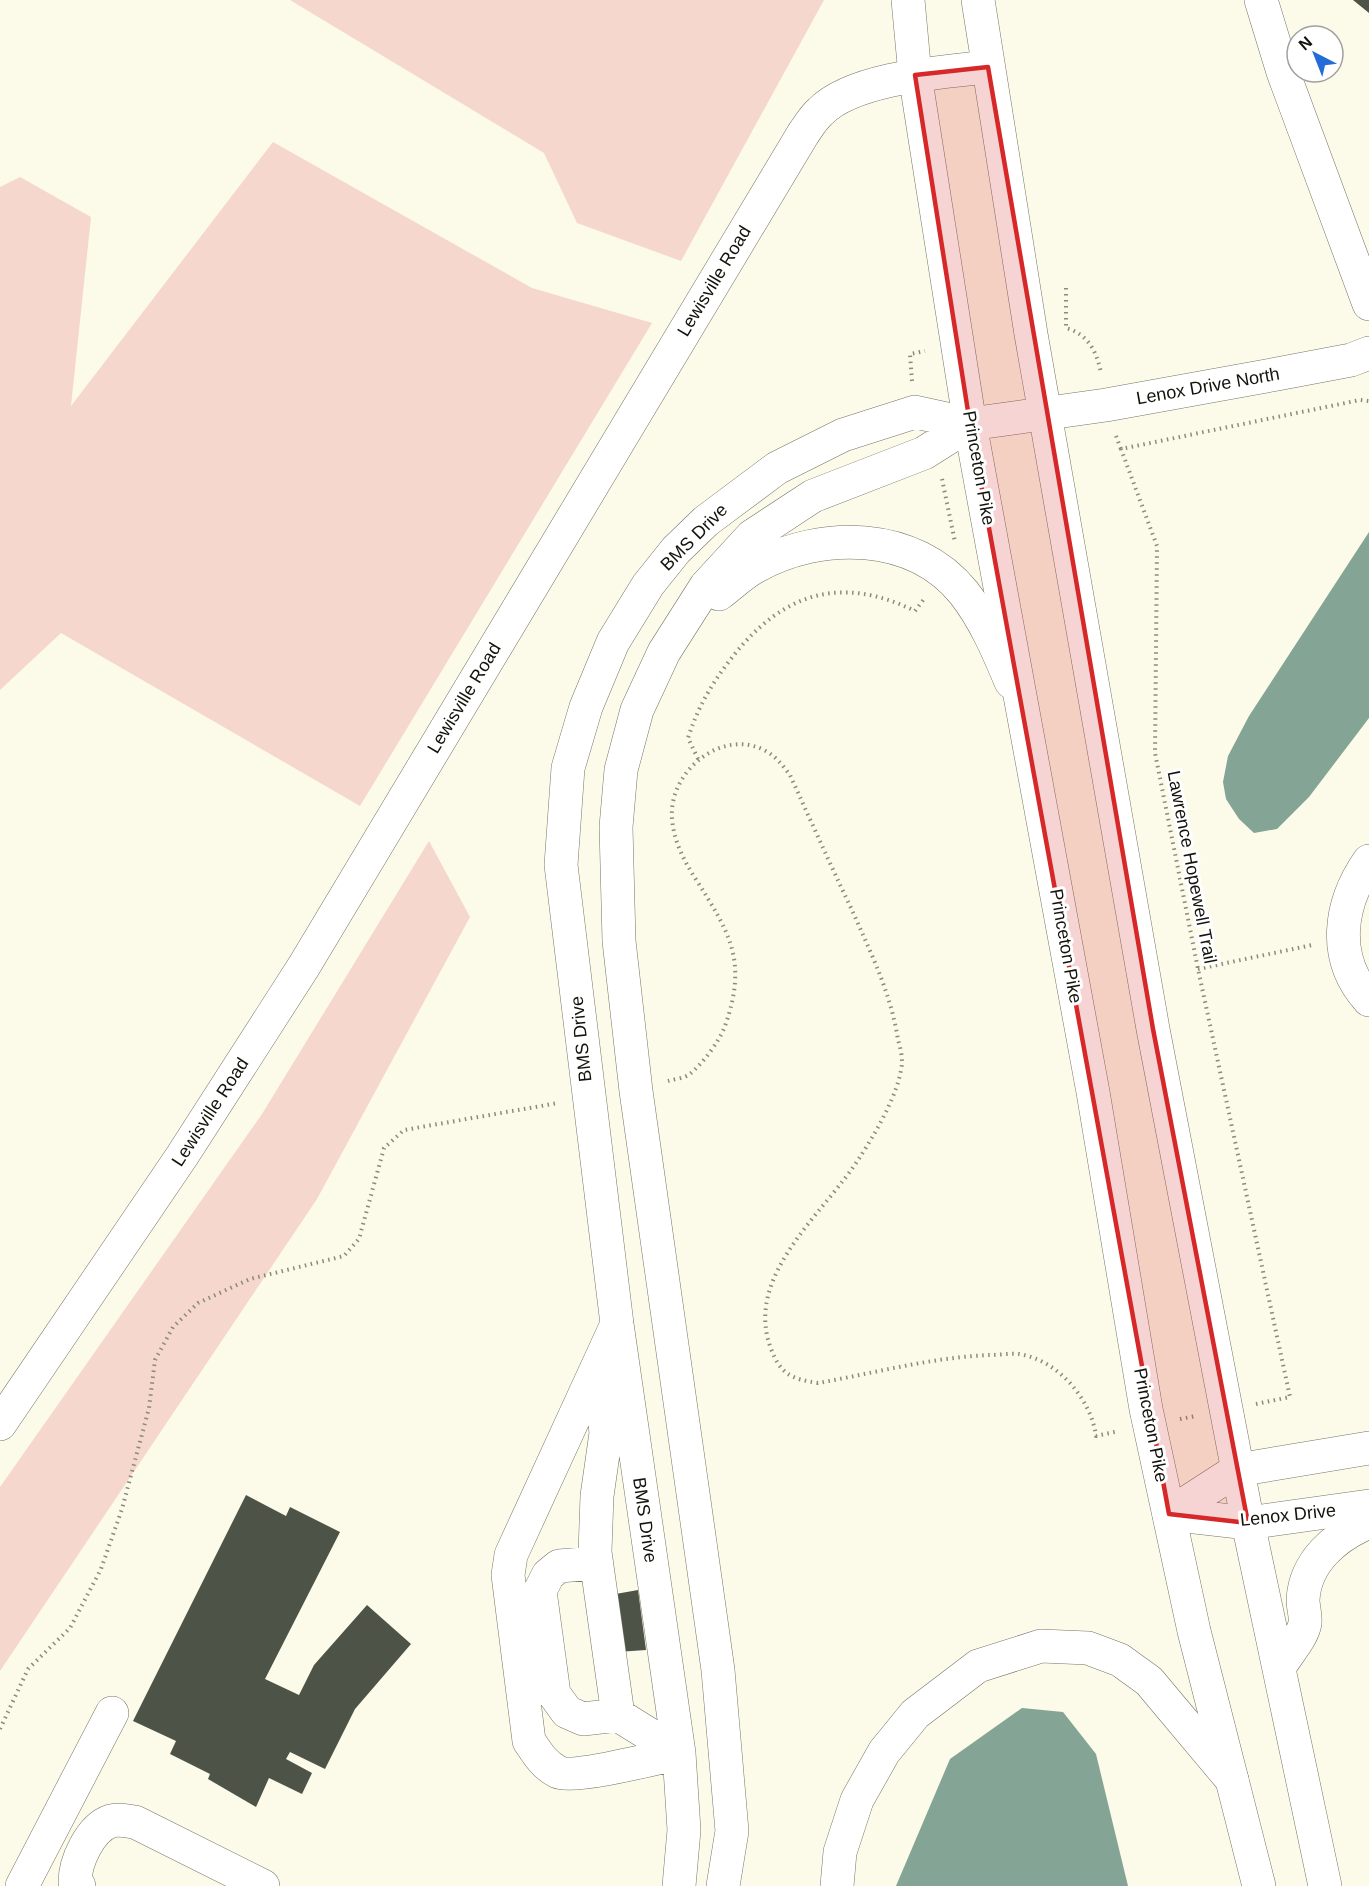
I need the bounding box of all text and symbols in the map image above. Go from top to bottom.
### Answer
north arrow [1285,24,1345,84]
text: N [1295,33,1315,53]
street label: Lewisville Road [673,222,755,340]
street label: Lenox Drive North [1135,364,1281,408]
street label: Princeton Pike [959,409,999,527]
street label: BMS Drive [657,500,731,574]
street label: Lewisville Road [423,639,505,757]
street label: Lawrence Hopewell Trail [1163,769,1221,965]
street label: Princeton Pike [1046,887,1086,1005]
street label: BMS Drive [567,995,595,1083]
street label: Lewisville Road [168,1054,252,1170]
street label: Princeton Pike [1130,1366,1172,1484]
street label: BMS Drive [629,1476,661,1564]
street label: Lenox Drive [1239,1500,1337,1530]

